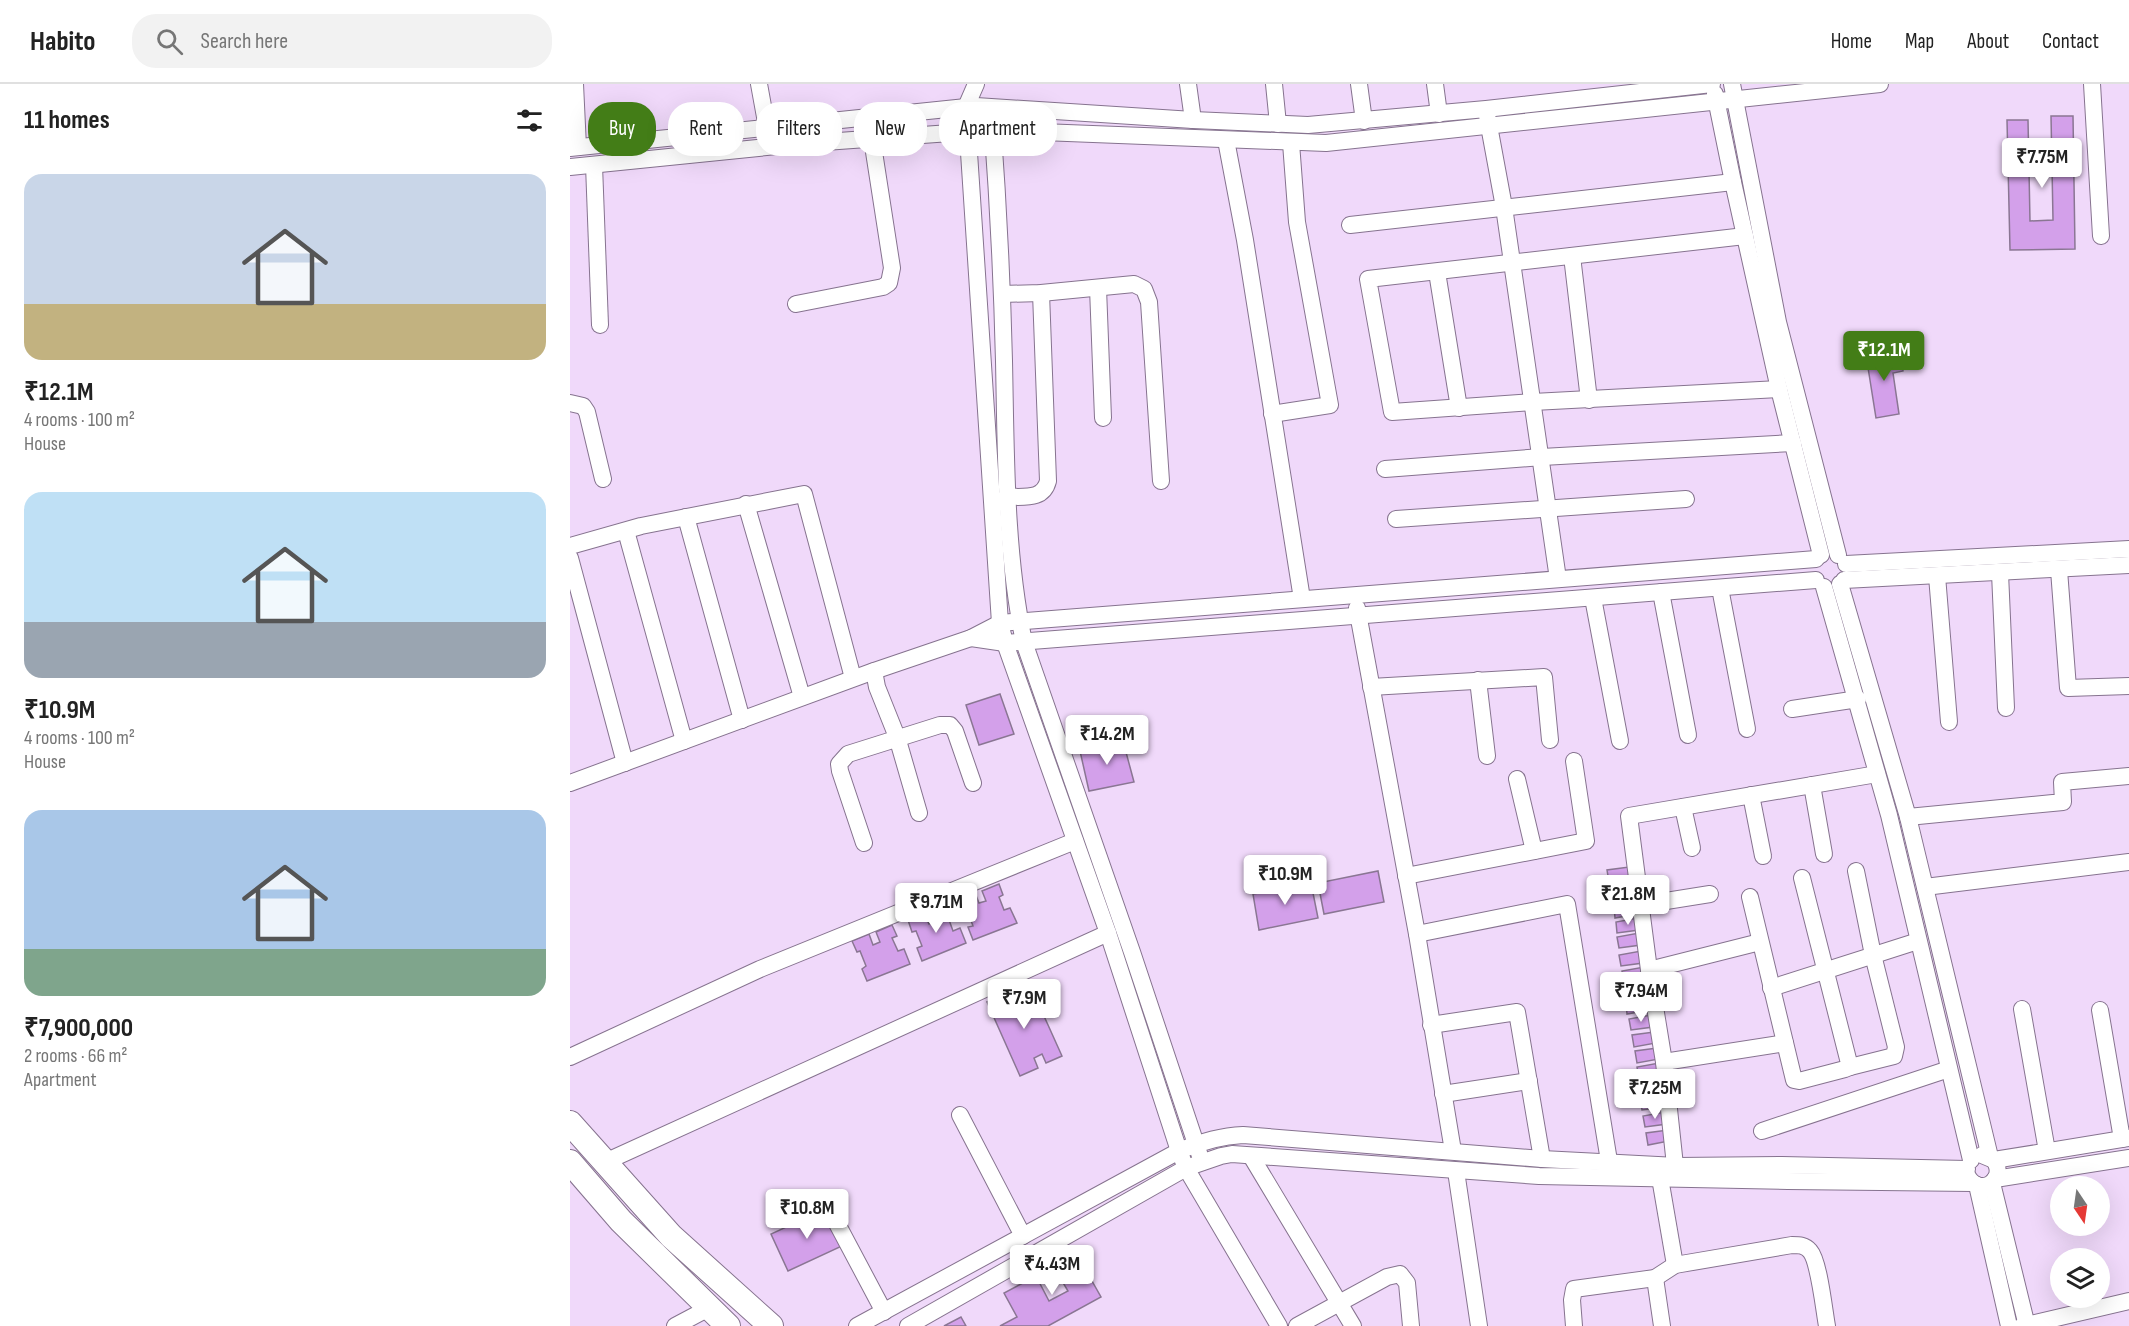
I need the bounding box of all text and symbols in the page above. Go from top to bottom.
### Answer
search box [132,14,552,68]
text: Habito [30,25,96,58]
icon: search [153,25,186,58]
text: Search here [201,28,288,55]
text: Home [1831,29,1872,54]
text: Map [1905,29,1934,54]
text: About [1967,29,2009,54]
text: Contact [2042,29,2099,54]
chip: Buy [588,102,656,156]
chip: Rent [668,102,744,156]
chip: Filters [756,102,842,156]
chip: New [854,102,927,156]
chip: Apartment [939,102,1057,156]
icon: filters [513,104,546,137]
text: 11 homes [24,105,110,136]
pin: ₹7.75M [1993,138,2091,189]
text: ₹7.75M [2016,145,2068,169]
icon: home [231,213,339,321]
pin: ₹12.1M [1835,331,1933,382]
text: ₹12.1M [1857,338,1911,362]
text: ₹12.1M [24,377,94,408]
text: 4 rooms · 100 m² [24,408,135,432]
text: House [24,432,66,456]
icon: home [231,531,339,639]
text: ₹10.9M [24,695,95,726]
pin: ₹14.2M [1058,715,1156,766]
text: ₹14.2M [1079,722,1135,746]
text: 4 rooms · 100 m² [24,726,135,750]
text: House [24,750,66,774]
icon: home [231,849,339,957]
pin: ₹10.9M [1236,855,1334,906]
text: ₹10.9M [1258,862,1312,886]
pin: ₹21.8M [1579,875,1677,926]
text: ₹21.8M [1600,882,1656,906]
pin: ₹9.71M [887,883,985,934]
text: ₹9.71M [909,890,963,914]
pin: ₹7.94M [1592,972,1690,1023]
pin: ₹7.9M [982,979,1066,1030]
text: ₹7.94M [1614,979,1668,1003]
text: ₹7.9M [1002,986,1046,1010]
text: ₹7,900,000 [24,1013,133,1044]
text: 2 rooms · 66 m² [24,1044,128,1068]
text: Apartment [24,1068,97,1092]
pin: ₹7.25M [1606,1069,1704,1120]
text: ₹7.25M [1628,1076,1682,1100]
north arrow [2050,1176,2110,1236]
map controls [2050,1176,2110,1308]
pin: ₹10.8M [758,1189,856,1240]
text: ₹10.8M [780,1196,834,1220]
pin: ₹4.43M [1003,1245,1101,1296]
button: layers [2050,1248,2110,1308]
text: ₹4.43M [1024,1252,1080,1276]

